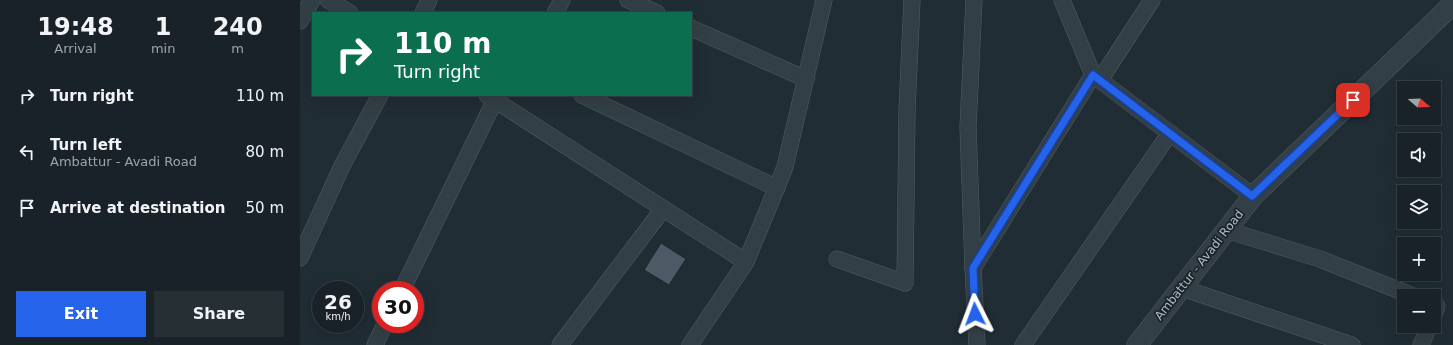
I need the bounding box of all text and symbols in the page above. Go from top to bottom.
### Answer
text: 19:48 [37,13,114,41]
text: 1 [155,13,171,41]
text: 240 [213,13,263,41]
text: 110 m [394,27,491,60]
icon: right [328,28,380,80]
text: Arrival [54,41,97,56]
text: min [151,41,175,56]
text: m [231,41,244,56]
text: Turn right [394,61,480,82]
north arrow [1397,81,1441,125]
map controls [1397,81,1441,333]
pin [1336,83,1370,117]
icon: right [16,85,38,107]
text: Turn right [50,87,134,105]
text: 110 m [236,87,284,105]
icon: arrive [1342,89,1364,111]
button: sound [1397,133,1441,177]
text: Turn left [50,136,122,154]
icon: left [16,141,38,163]
text: 80 m [246,143,284,161]
text: Ambattur - Avadi Road [50,154,197,169]
button: layers [1397,185,1441,229]
icon: arrive [16,197,38,219]
text: Arrive at destination [50,199,225,217]
text: 50 m [246,199,284,217]
street label: Ambattur - Avadi Road [1152,207,1246,323]
button: + [1397,237,1441,281]
speed limit sign: 30 [372,281,424,333]
button: − [1397,289,1441,333]
text: 26 [324,290,352,314]
button: Exit [16,291,146,337]
button: Share [154,291,284,337]
position arrow [954,293,996,335]
text: km/h [325,311,351,322]

